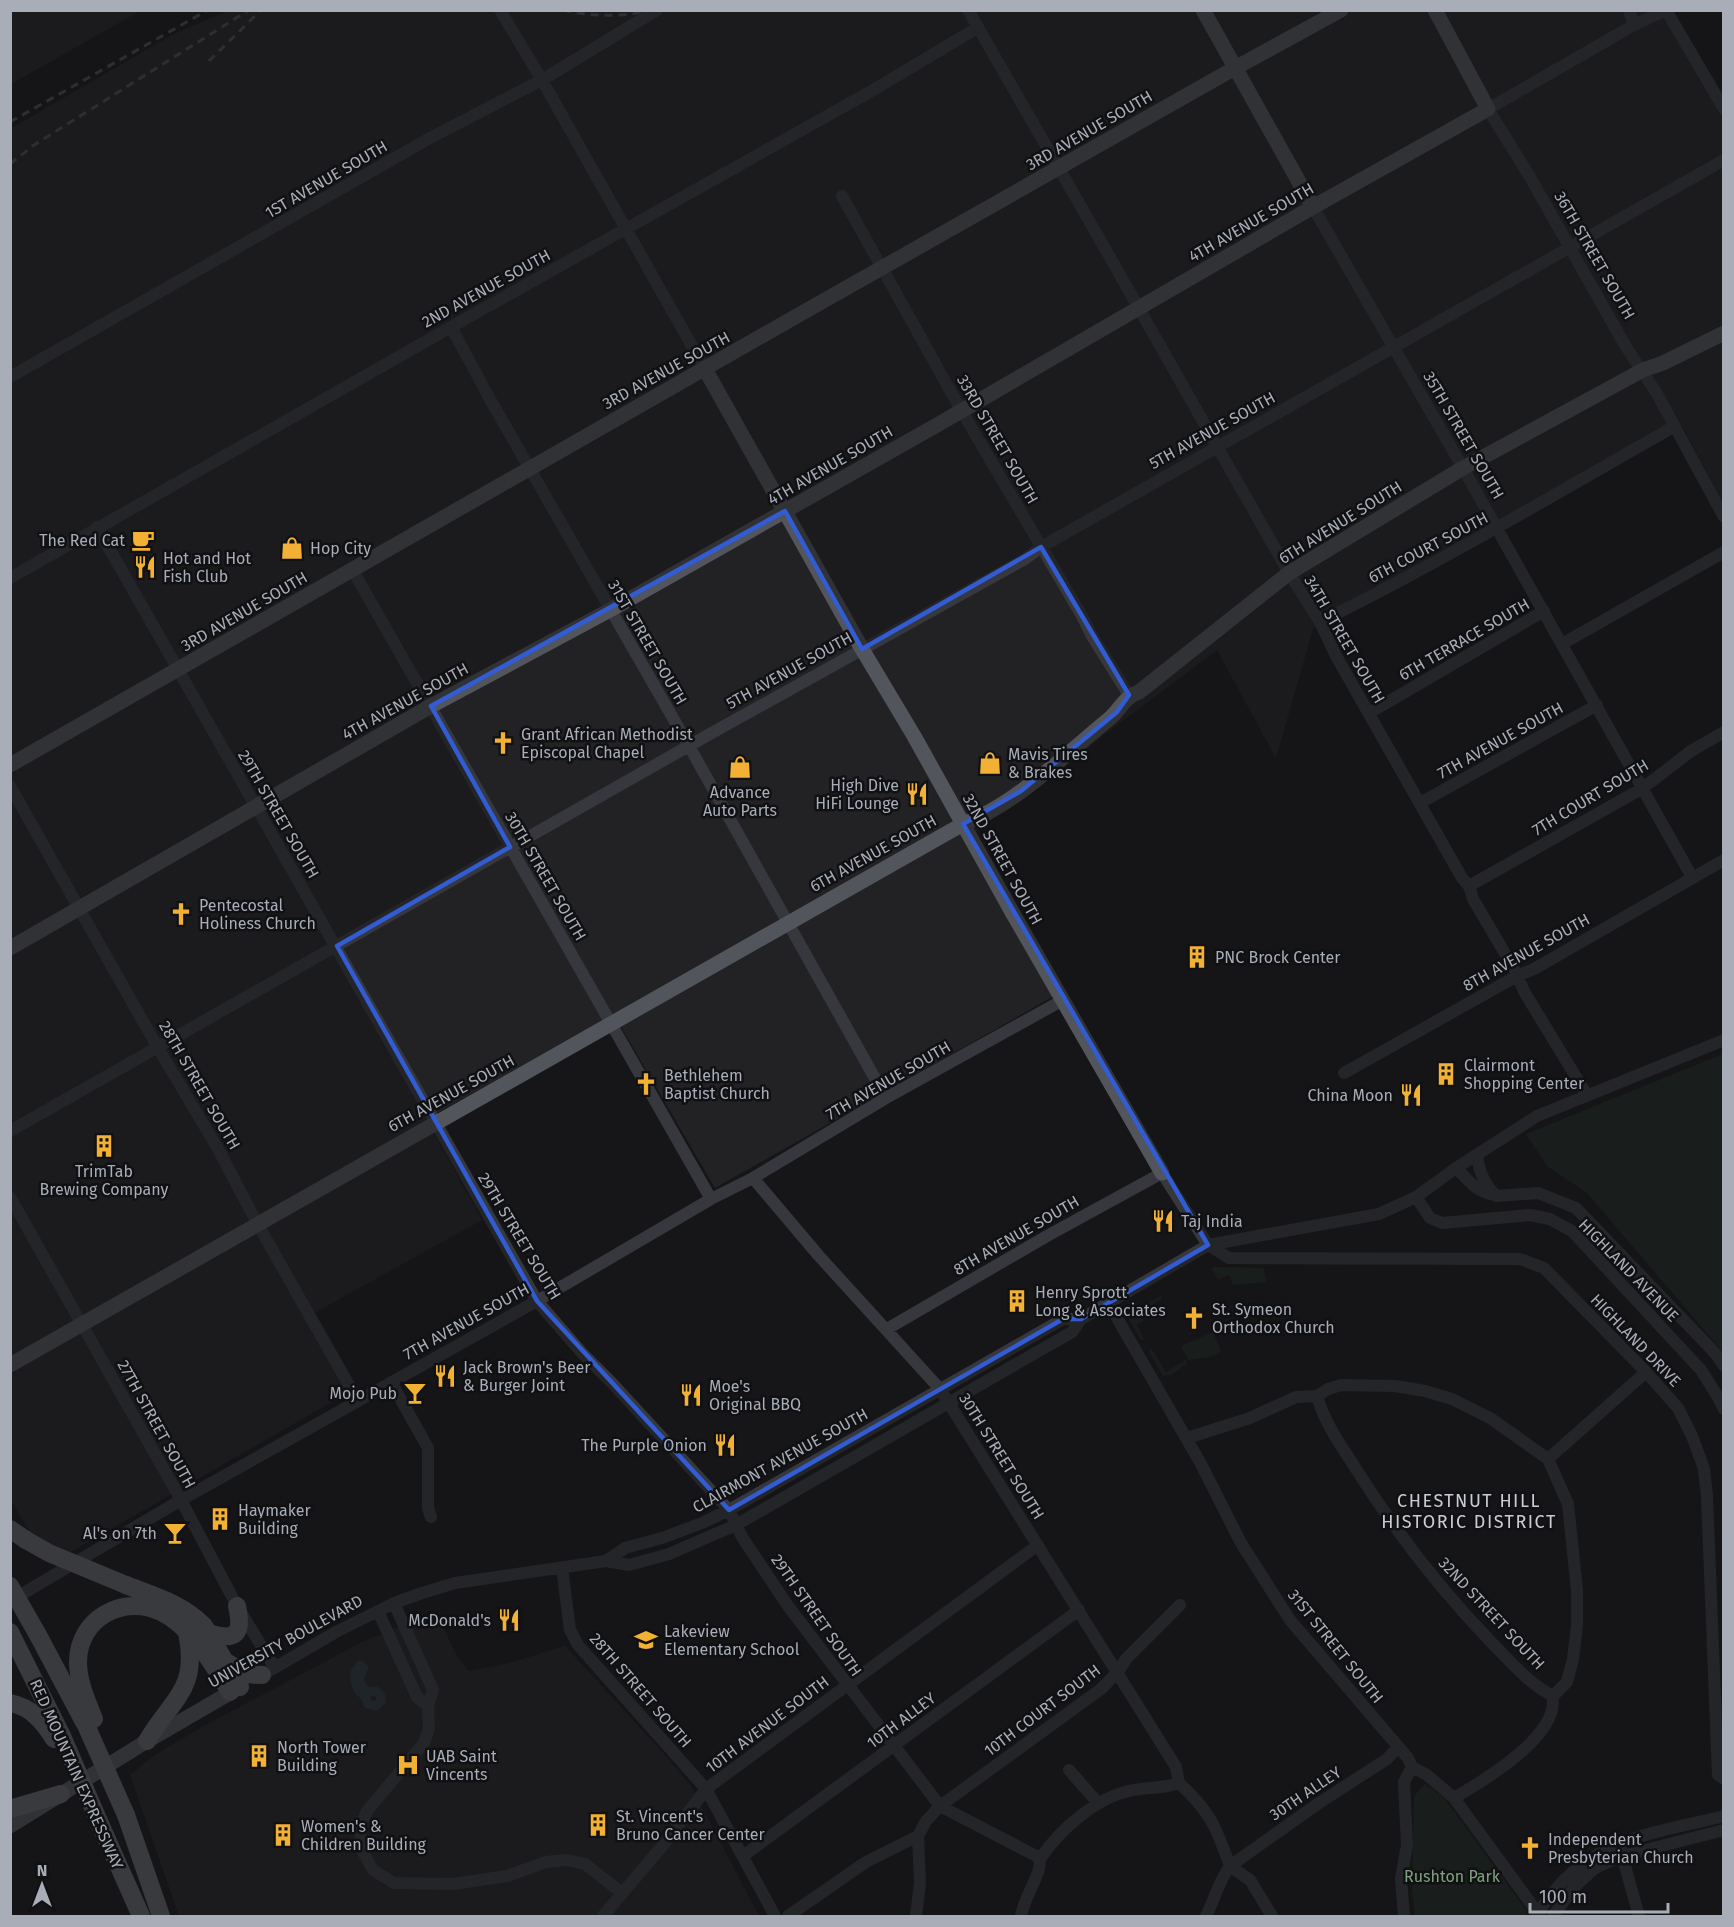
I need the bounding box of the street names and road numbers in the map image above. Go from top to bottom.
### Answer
street label: 3RD AVENUE SOUTH [1023,87,1156,174]
street label: 1ST AVENUE SOUTH [262,137,391,222]
street label: 4TH AVENUE SOUTH [1185,179,1317,266]
street label: 36TH STREET SOUTH [1550,188,1639,323]
street label: 2ND AVENUE SOUTH [419,245,554,332]
street label: 3RD AVENUE SOUTH [599,328,733,413]
street label: 35TH STREET SOUTH [1419,368,1508,502]
street label: 33RD STREET SOUTH [953,371,1042,507]
street label: 5TH AVENUE SOUTH [1146,388,1279,473]
street label: 4TH AVENUE SOUTH [764,422,896,509]
street label: 6TH AVENUE SOUTH [1275,477,1405,568]
street label: 6TH COURT SOUTH [1365,508,1491,587]
street label: 3RD AVENUE SOUTH [178,568,311,655]
street label: 34TH STREET SOUTH [1300,572,1389,707]
street label: 31ST STREET SOUTH [604,576,691,708]
street label: 6TH TERRACE SOUTH [1396,594,1533,685]
street label: 5TH AVENUE SOUTH [723,628,856,713]
street label: 4TH AVENUE SOUTH [339,659,472,744]
street label: 7TH AVENUE SOUTH [1434,698,1566,783]
street label: 29TH STREET SOUTH [234,747,323,882]
street label: 7TH COURT SOUTH [1529,755,1652,840]
street label: 32ND STREET SOUTH [959,790,1046,928]
street label: 30TH STREET SOUTH [501,809,590,944]
street label: 6TH AVENUE SOUTH [807,811,940,896]
street label: 8TH AVENUE SOUTH [1459,910,1593,995]
street label: 28TH STREET SOUTH [155,1018,244,1153]
street label: 7TH AVENUE SOUTH [823,1037,954,1124]
street label: 6TH AVENUE SOUTH [385,1051,518,1136]
street label: 29TH STREET SOUTH [474,1169,565,1303]
street label: 8TH AVENUE SOUTH [950,1192,1083,1279]
street label: HIGHLAND AVENUE [1575,1215,1683,1326]
street label: 7TH AVENUE SOUTH [400,1279,532,1364]
street label: HIGHLAND DRIVE [1587,1290,1685,1391]
street label: 27TH STREET SOUTH [113,1357,200,1492]
street label: 30TH STREET SOUTH [955,1390,1048,1523]
street label: CLAIRMONT AVENUE SOUTH [689,1404,871,1517]
street label: 29TH STREET SOUTH [767,1551,866,1680]
street label: 32ND STREET SOUTH [1435,1553,1549,1673]
street label: 31ST STREET SOUTH [1284,1586,1387,1707]
street label: UNIVERSITY BOULEVARD [205,1591,366,1692]
street label: 28TH STREET SOUTH [586,1629,695,1751]
street label: 10TH COURT SOUTH [980,1661,1104,1760]
street label: 10TH AVENUE SOUTH [702,1672,833,1777]
street label: RED MOUNTAIN EXPRESSWAY [26,1676,128,1872]
street label: 10TH ALLEY [863,1688,940,1752]
street label: 30TH ALLEY [1266,1762,1345,1824]

